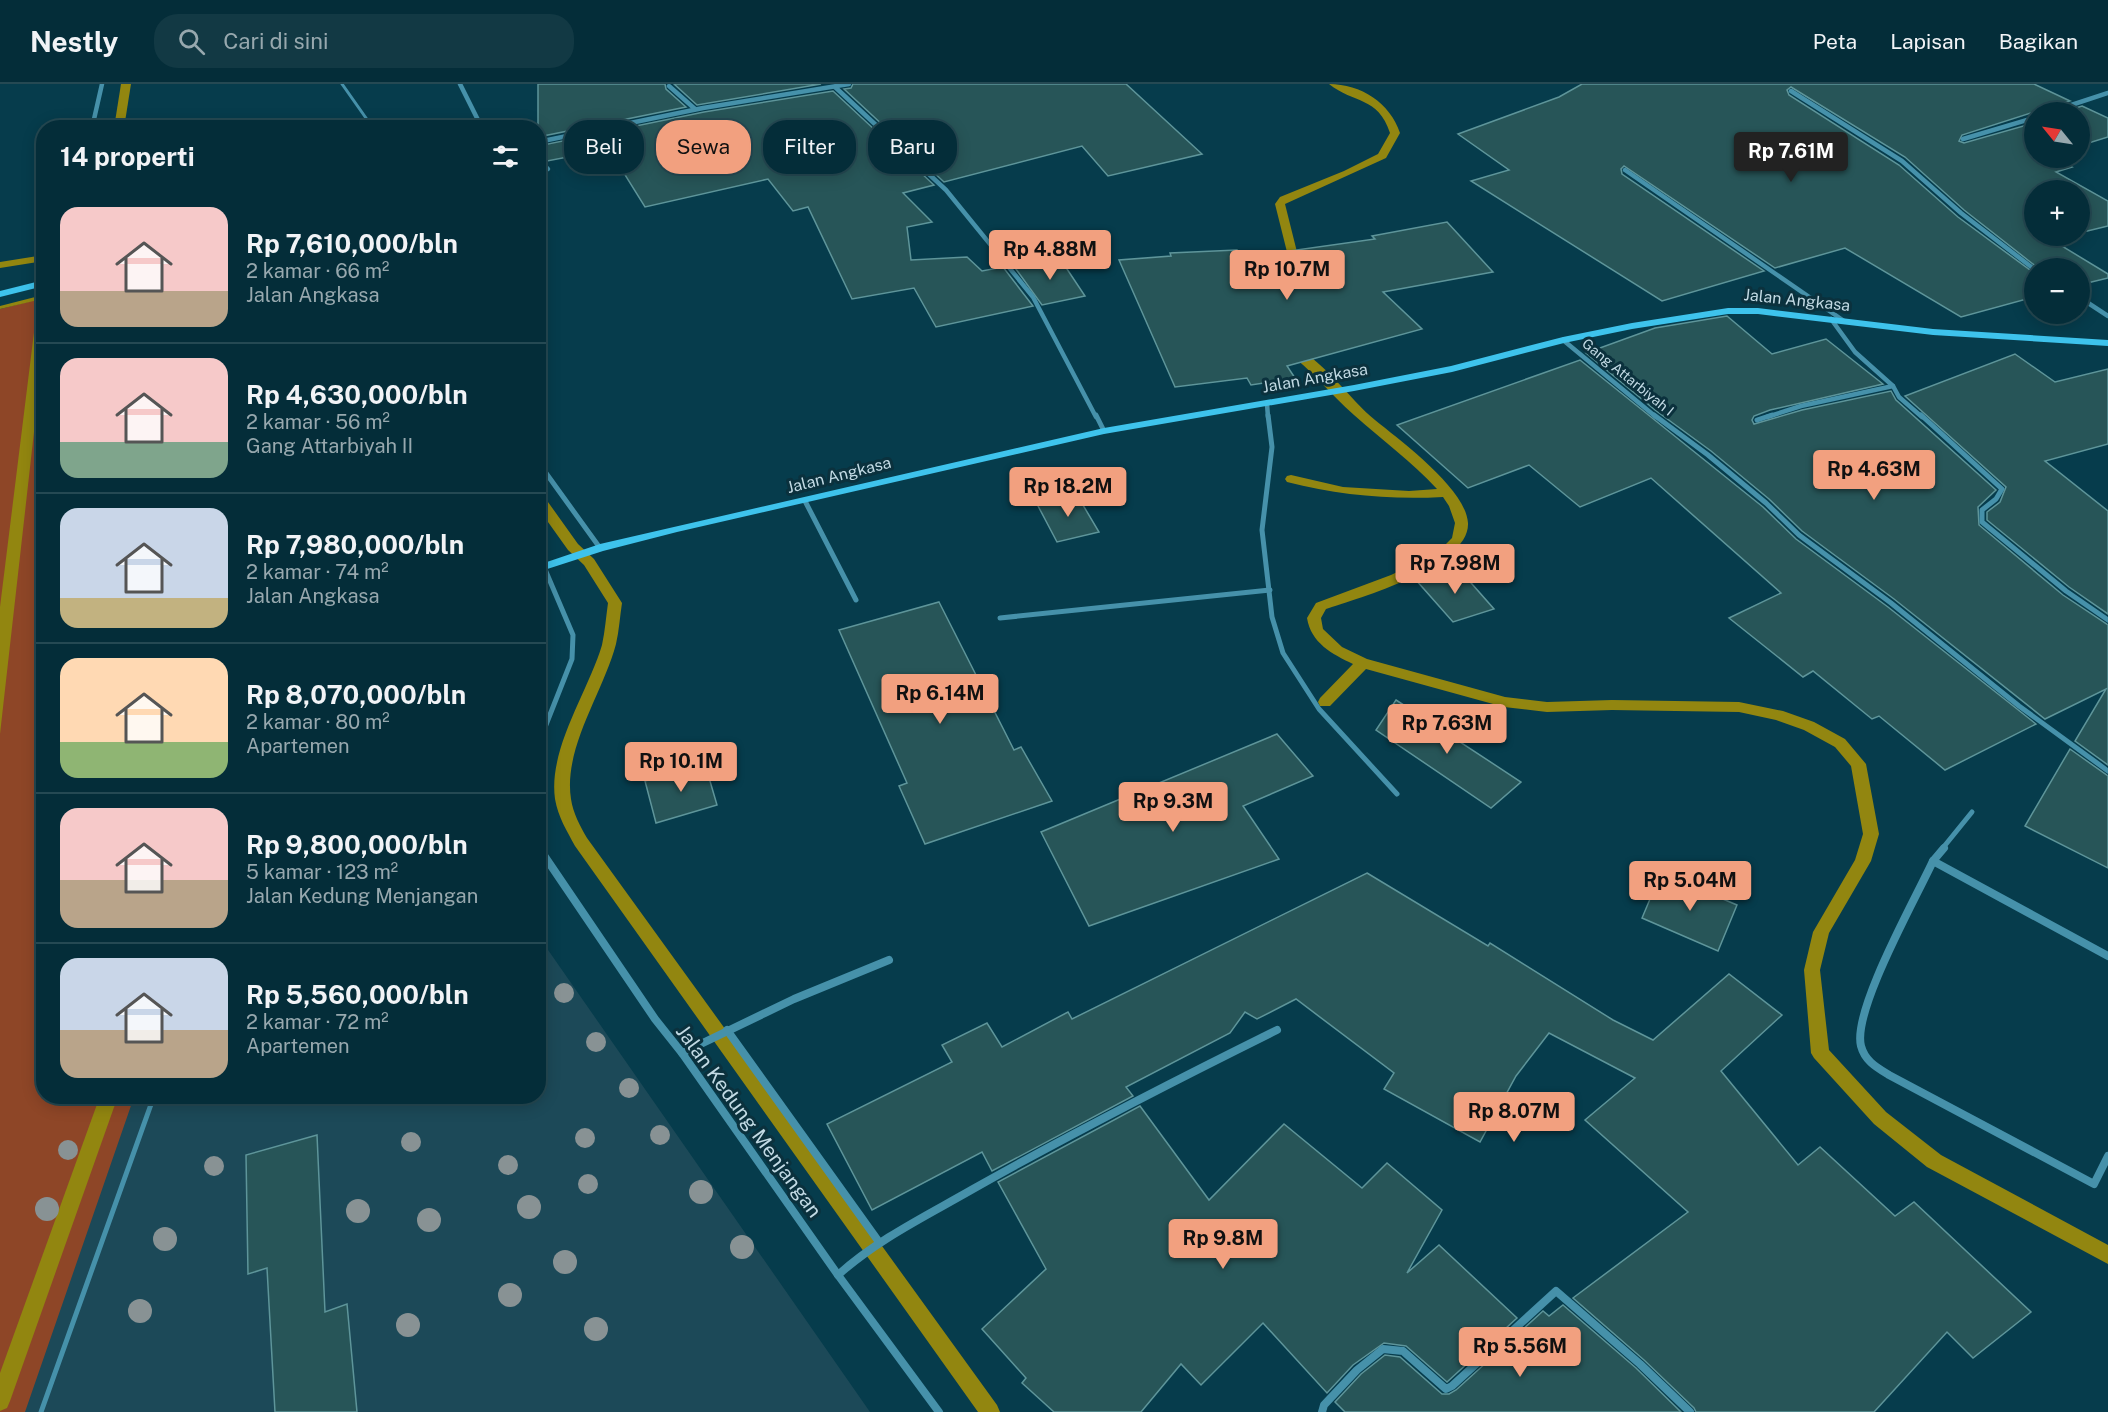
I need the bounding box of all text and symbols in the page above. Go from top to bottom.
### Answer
search box [154,14,574,68]
text: Nestly [30,25,118,58]
icon: search [175,25,208,58]
text: Cari di sini [223,28,328,54]
text: Peta [1813,29,1857,54]
text: Lapisan [1890,29,1966,54]
text: Bagikan [1999,29,2078,54]
north arrow [2024,102,2090,168]
map controls [2024,102,2090,324]
chip: Beli [564,120,644,174]
chip: Sewa [656,120,751,174]
chip: Filter [763,120,856,174]
chip: Baru [868,120,957,174]
pin: Rp 7.61M [1729,132,1853,183]
text: Rp 7.61M [1748,139,1834,163]
icon: filters [489,140,522,173]
text: 14 properti [60,141,195,172]
button: + [2024,180,2090,246]
text: Rp 7,610,000/bln [246,228,458,259]
pin: Rp 4.88M [988,230,1112,281]
icon: home [108,231,180,303]
text: Rp 4.88M [1003,237,1097,261]
pin: Rp 10.7M [1225,250,1349,301]
text: Rp 10.7M [1244,257,1330,281]
button: − [2024,258,2090,324]
text: 2 kamar · 66 m² [246,259,389,283]
text: Jalan Angkasa [246,283,380,307]
street label: Jalan Angkasa [1743,285,1851,315]
street label: Gang Attarbiyah I [1579,335,1677,419]
street label: Jalan Angkasa [1261,359,1369,397]
text: Rp 4,630,000/bln [246,379,468,410]
icon: home [108,382,180,454]
text: 2 kamar · 56 m² [246,410,390,434]
text: Gang Attarbiyah II [246,434,413,458]
pin: Rp 4.63M [1812,450,1936,501]
street label: Jalan Angkasa [785,453,893,497]
text: Rp 4.63M [1827,457,1921,481]
pin: Rp 18.2M [1006,467,1130,518]
text: Rp 18.2M [1023,474,1113,498]
text: Rp 7,980,000/bln [246,529,464,560]
icon: home [108,532,180,604]
pin: Rp 7.98M [1393,544,1517,595]
text: Rp 7.98M [1410,551,1500,575]
text: 2 kamar · 74 m² [246,560,389,584]
text: Jalan Angkasa [246,584,380,608]
pin: Rp 6.14M [878,674,1002,725]
text: Rp 8,070,000/bln [246,679,466,710]
text: Rp 6.14M [895,681,985,705]
icon: home [108,682,180,754]
pin: Rp 7.63M [1385,704,1509,755]
text: 2 kamar · 80 m² [246,710,390,734]
text: Rp 7.63M [1402,711,1492,735]
text: Apartemen [246,734,350,758]
pin: Rp 10.1M [619,742,743,793]
text: Rp 10.1M [639,749,723,773]
pin: Rp 9.3M [1118,782,1228,833]
text: Rp 9.3M [1133,789,1213,813]
text: Rp 9,800,000/bln [246,829,468,860]
icon: home [108,832,180,904]
text: 5 kamar · 123 m² [246,860,398,884]
pin: Rp 5.04M [1628,861,1752,912]
text: Rp 5.04M [1643,868,1737,892]
text: Jalan Kedung Menjangan [246,884,478,908]
text: Rp 5,560,000/bln [246,979,469,1010]
icon: home [108,982,180,1054]
text: 2 kamar · 72 m² [246,1010,389,1034]
street label: Jalan Kedung Menjangan [671,1020,827,1222]
text: Apartemen [246,1034,350,1058]
pin: Rp 8.07M [1452,1092,1576,1143]
text: Rp 8.07M [1468,1099,1560,1123]
pin: Rp 9.8M [1168,1219,1278,1270]
text: Rp 9.8M [1183,1226,1263,1250]
pin: Rp 5.56M [1458,1327,1582,1378]
text: Rp 5.56M [1473,1334,1567,1358]

